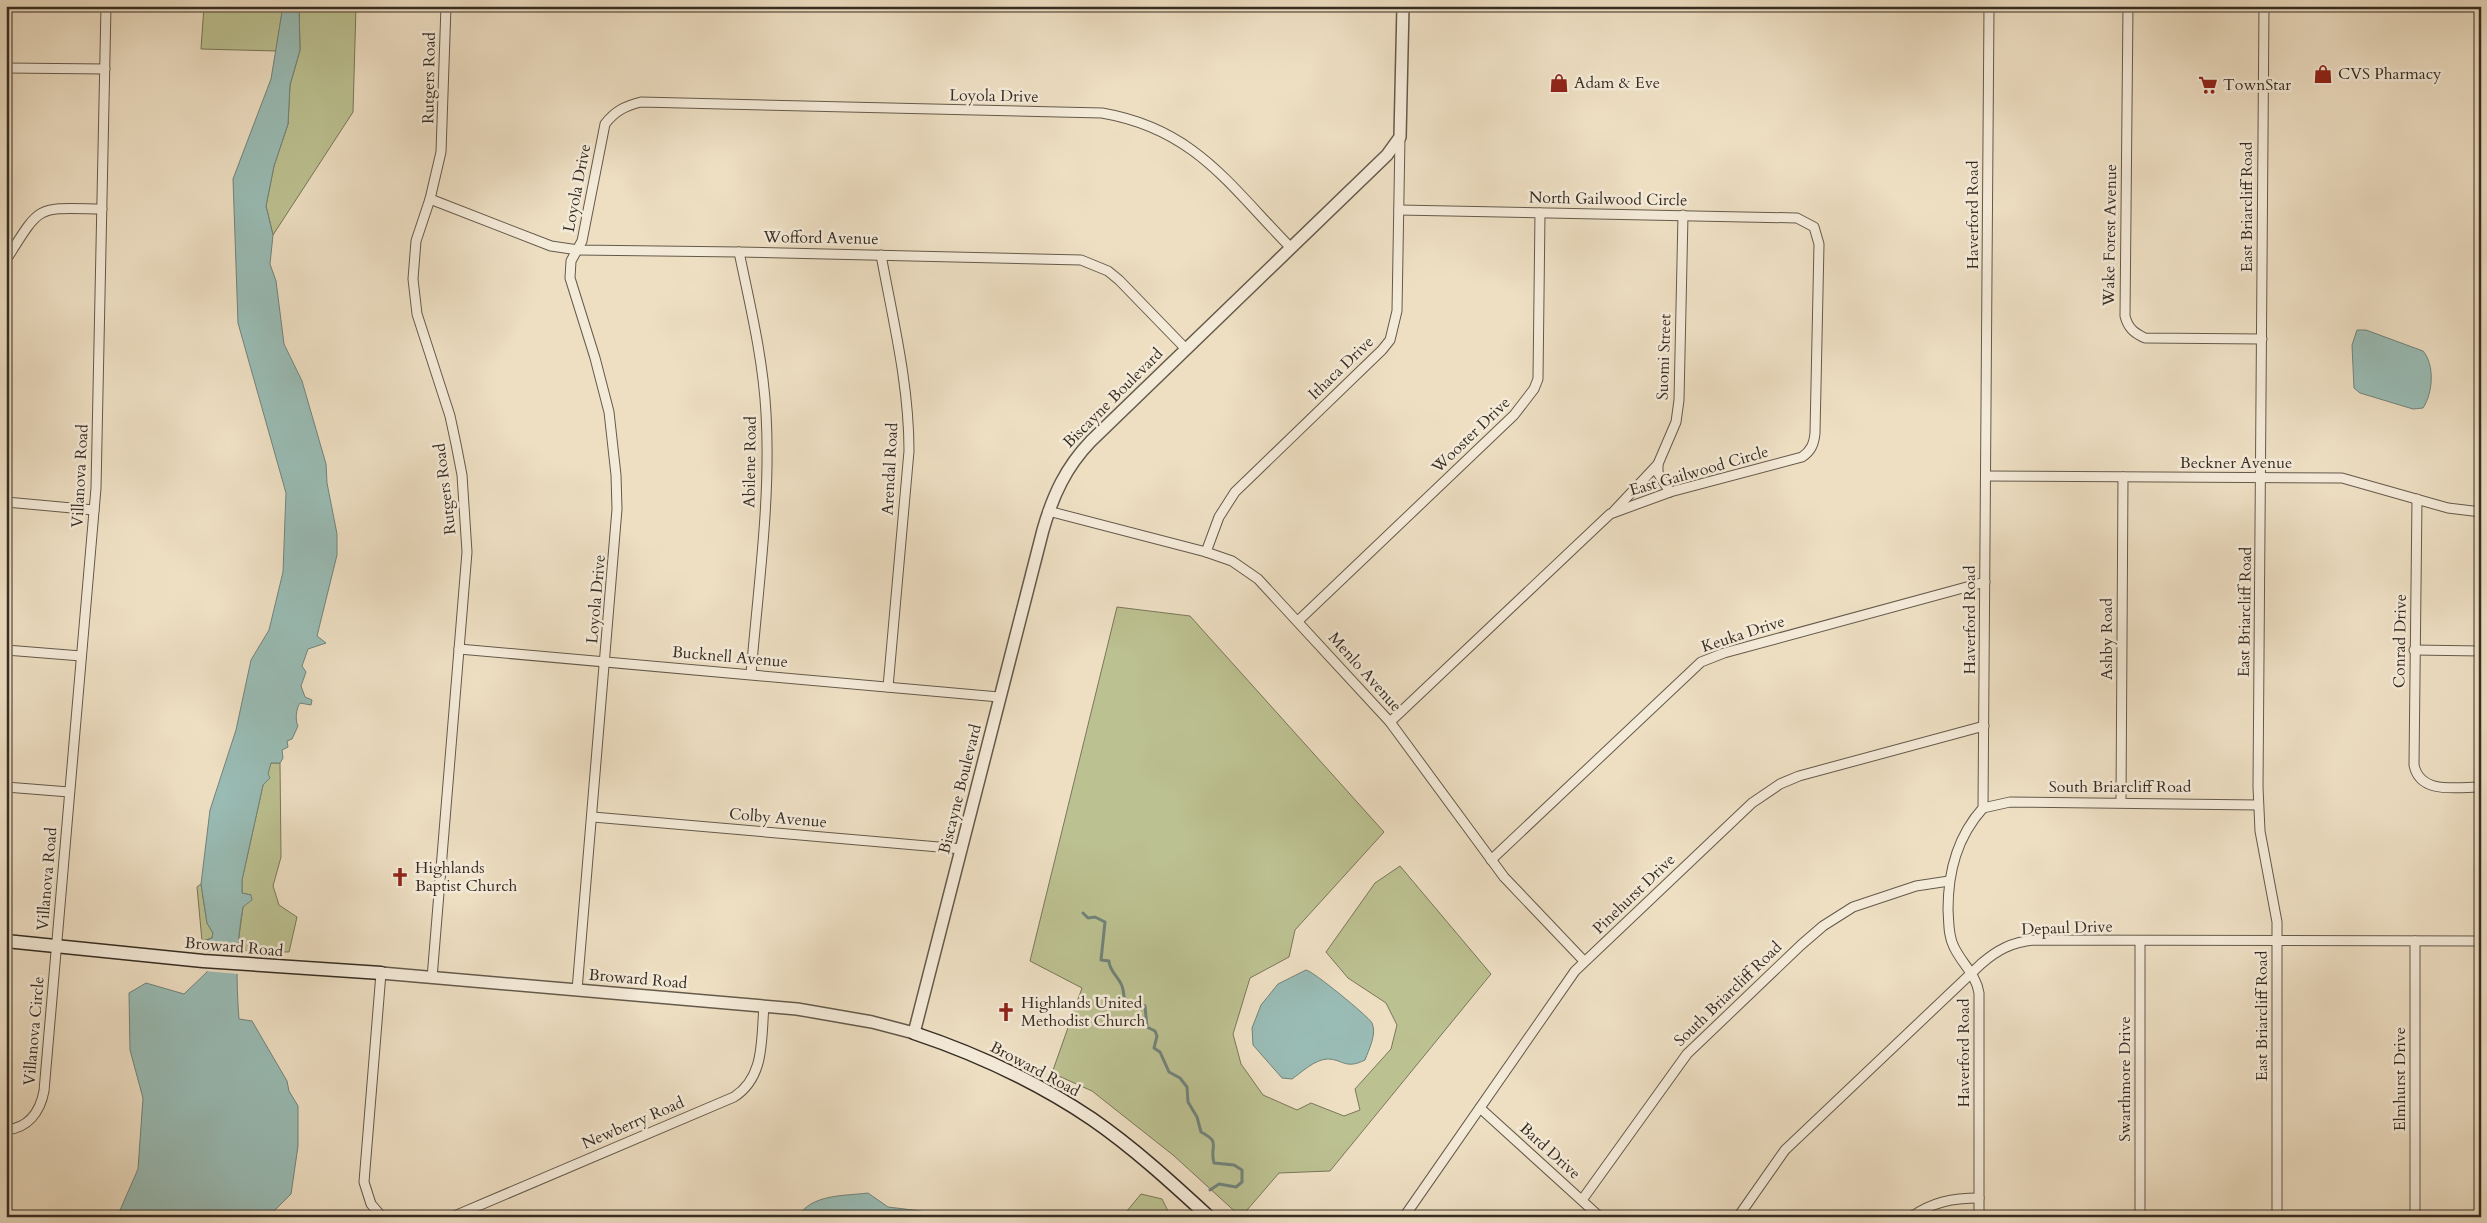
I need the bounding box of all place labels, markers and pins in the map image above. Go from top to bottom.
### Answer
shop icon: CVS Pharmacy [2312,63,2334,85]
place label: CVS Pharmacy [2338,63,2442,85]
shop icon: Adam & Eve [1548,72,1570,94]
place label: Adam & Eve [1574,72,1660,94]
supermarket icon: TownStar [2197,74,2219,96]
place label: TownStar [2223,74,2291,96]
place label: Highlands Baptist Church [415,857,517,897]
church icon: Highlands Baptist Church [389,866,411,888]
place label: Highlands United Methodist Church [1021,992,1145,1032]
church icon: Highlands United Methodist Church [995,1001,1017,1023]

